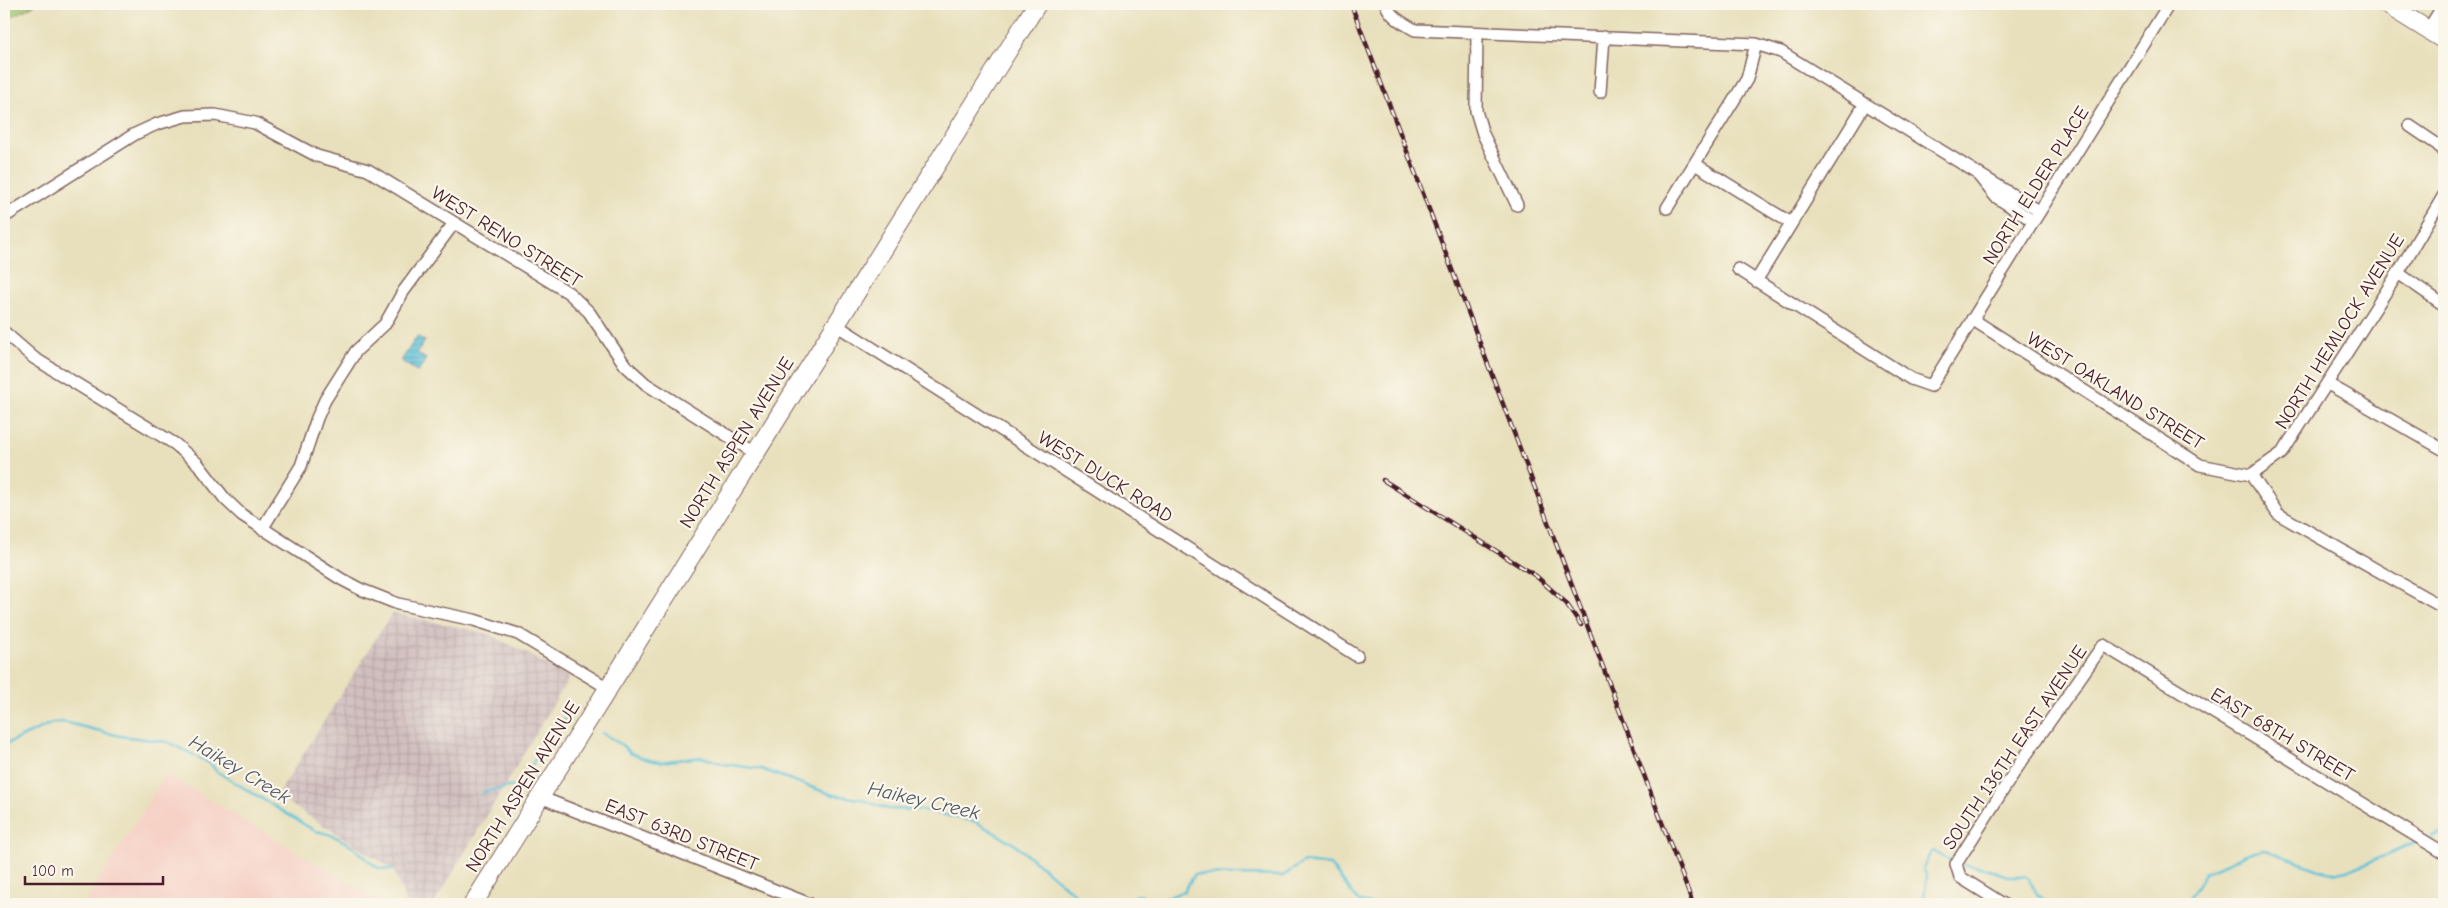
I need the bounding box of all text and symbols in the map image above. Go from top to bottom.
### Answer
street label: NORTH ELDER PLACE [1978,102,2093,269]
street label: WEST RENO STREET [427,182,586,292]
street label: NORTH HEMLOCK AVENUE [2271,230,2409,433]
street label: WEST OAKLAND STREET [2023,327,2208,454]
street label: NORTH ASPEN AVENUE [675,353,798,532]
street label: WEST DUCK ROAD [1034,426,1177,527]
street label: SOUTH 136TH EAST AVENUE [1938,641,2091,854]
street label: EAST 68TH STREET [2207,683,2358,787]
street label: NORTH ASPEN AVENUE [461,697,584,876]
water label: Haikey Creek [185,730,295,809]
water label: Haikey Creek [866,776,982,825]
street label: EAST 63RD STREET [602,794,762,876]
scale bar [25,853,162,885]
text: 100 m [32,862,74,880]

